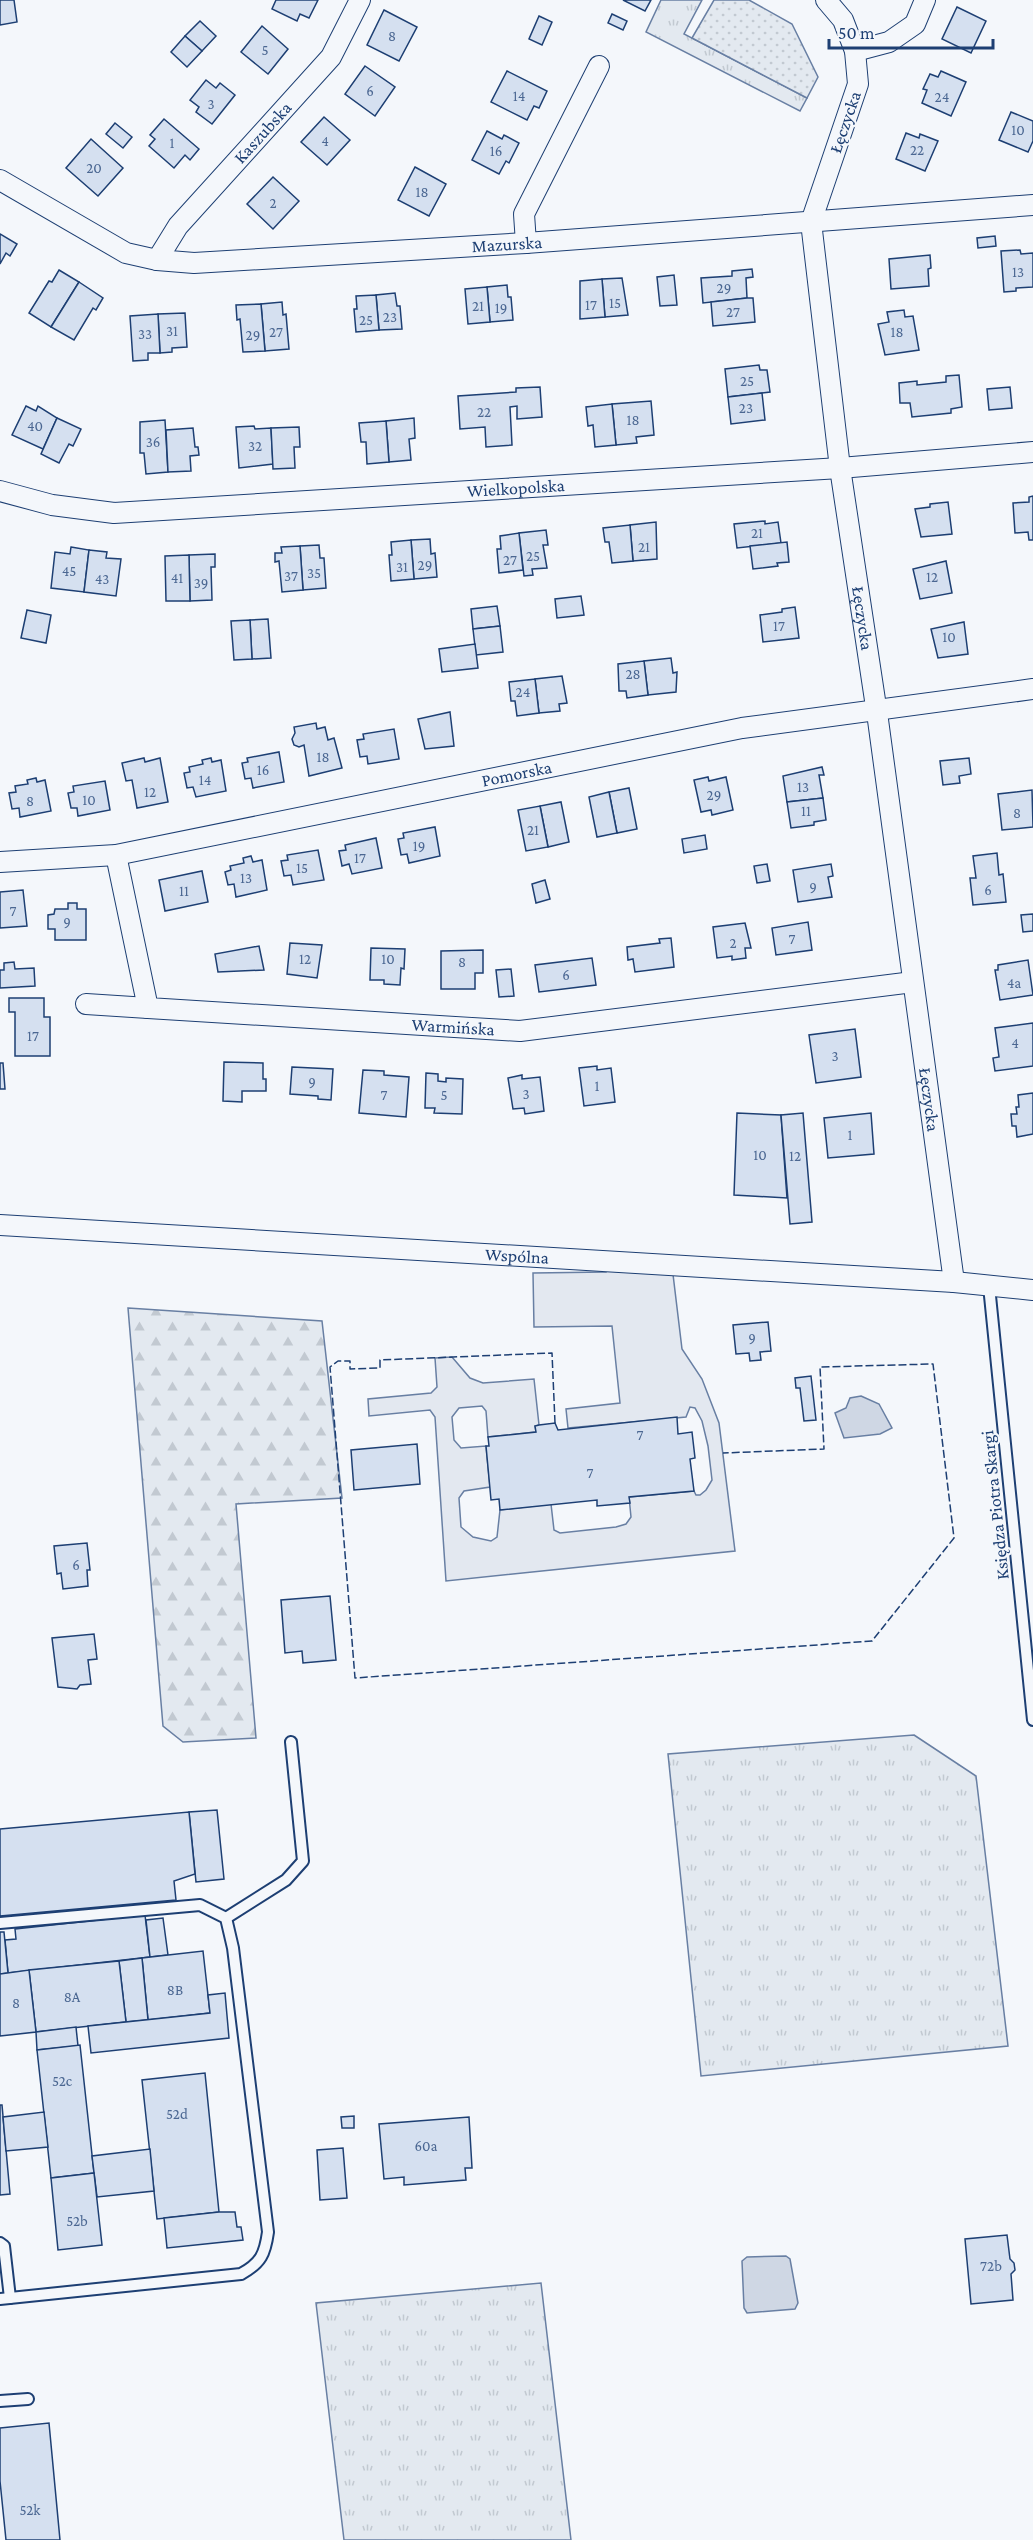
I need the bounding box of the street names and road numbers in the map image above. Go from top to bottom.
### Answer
street label: Łęczycka [825,88,865,156]
street label: Kaszubska [230,98,295,167]
street label: Mazurska [471,232,543,256]
street label: Wielkopolska [466,475,565,501]
street label: Łęczycka [848,585,877,651]
street label: Pomorska [480,757,554,791]
street label: Warmińska [411,1014,495,1039]
street label: Łęczycka [915,1066,944,1133]
street label: Wspólna [485,1244,550,1268]
street label: Księdza Piotra Skargi [977,1429,1013,1581]

